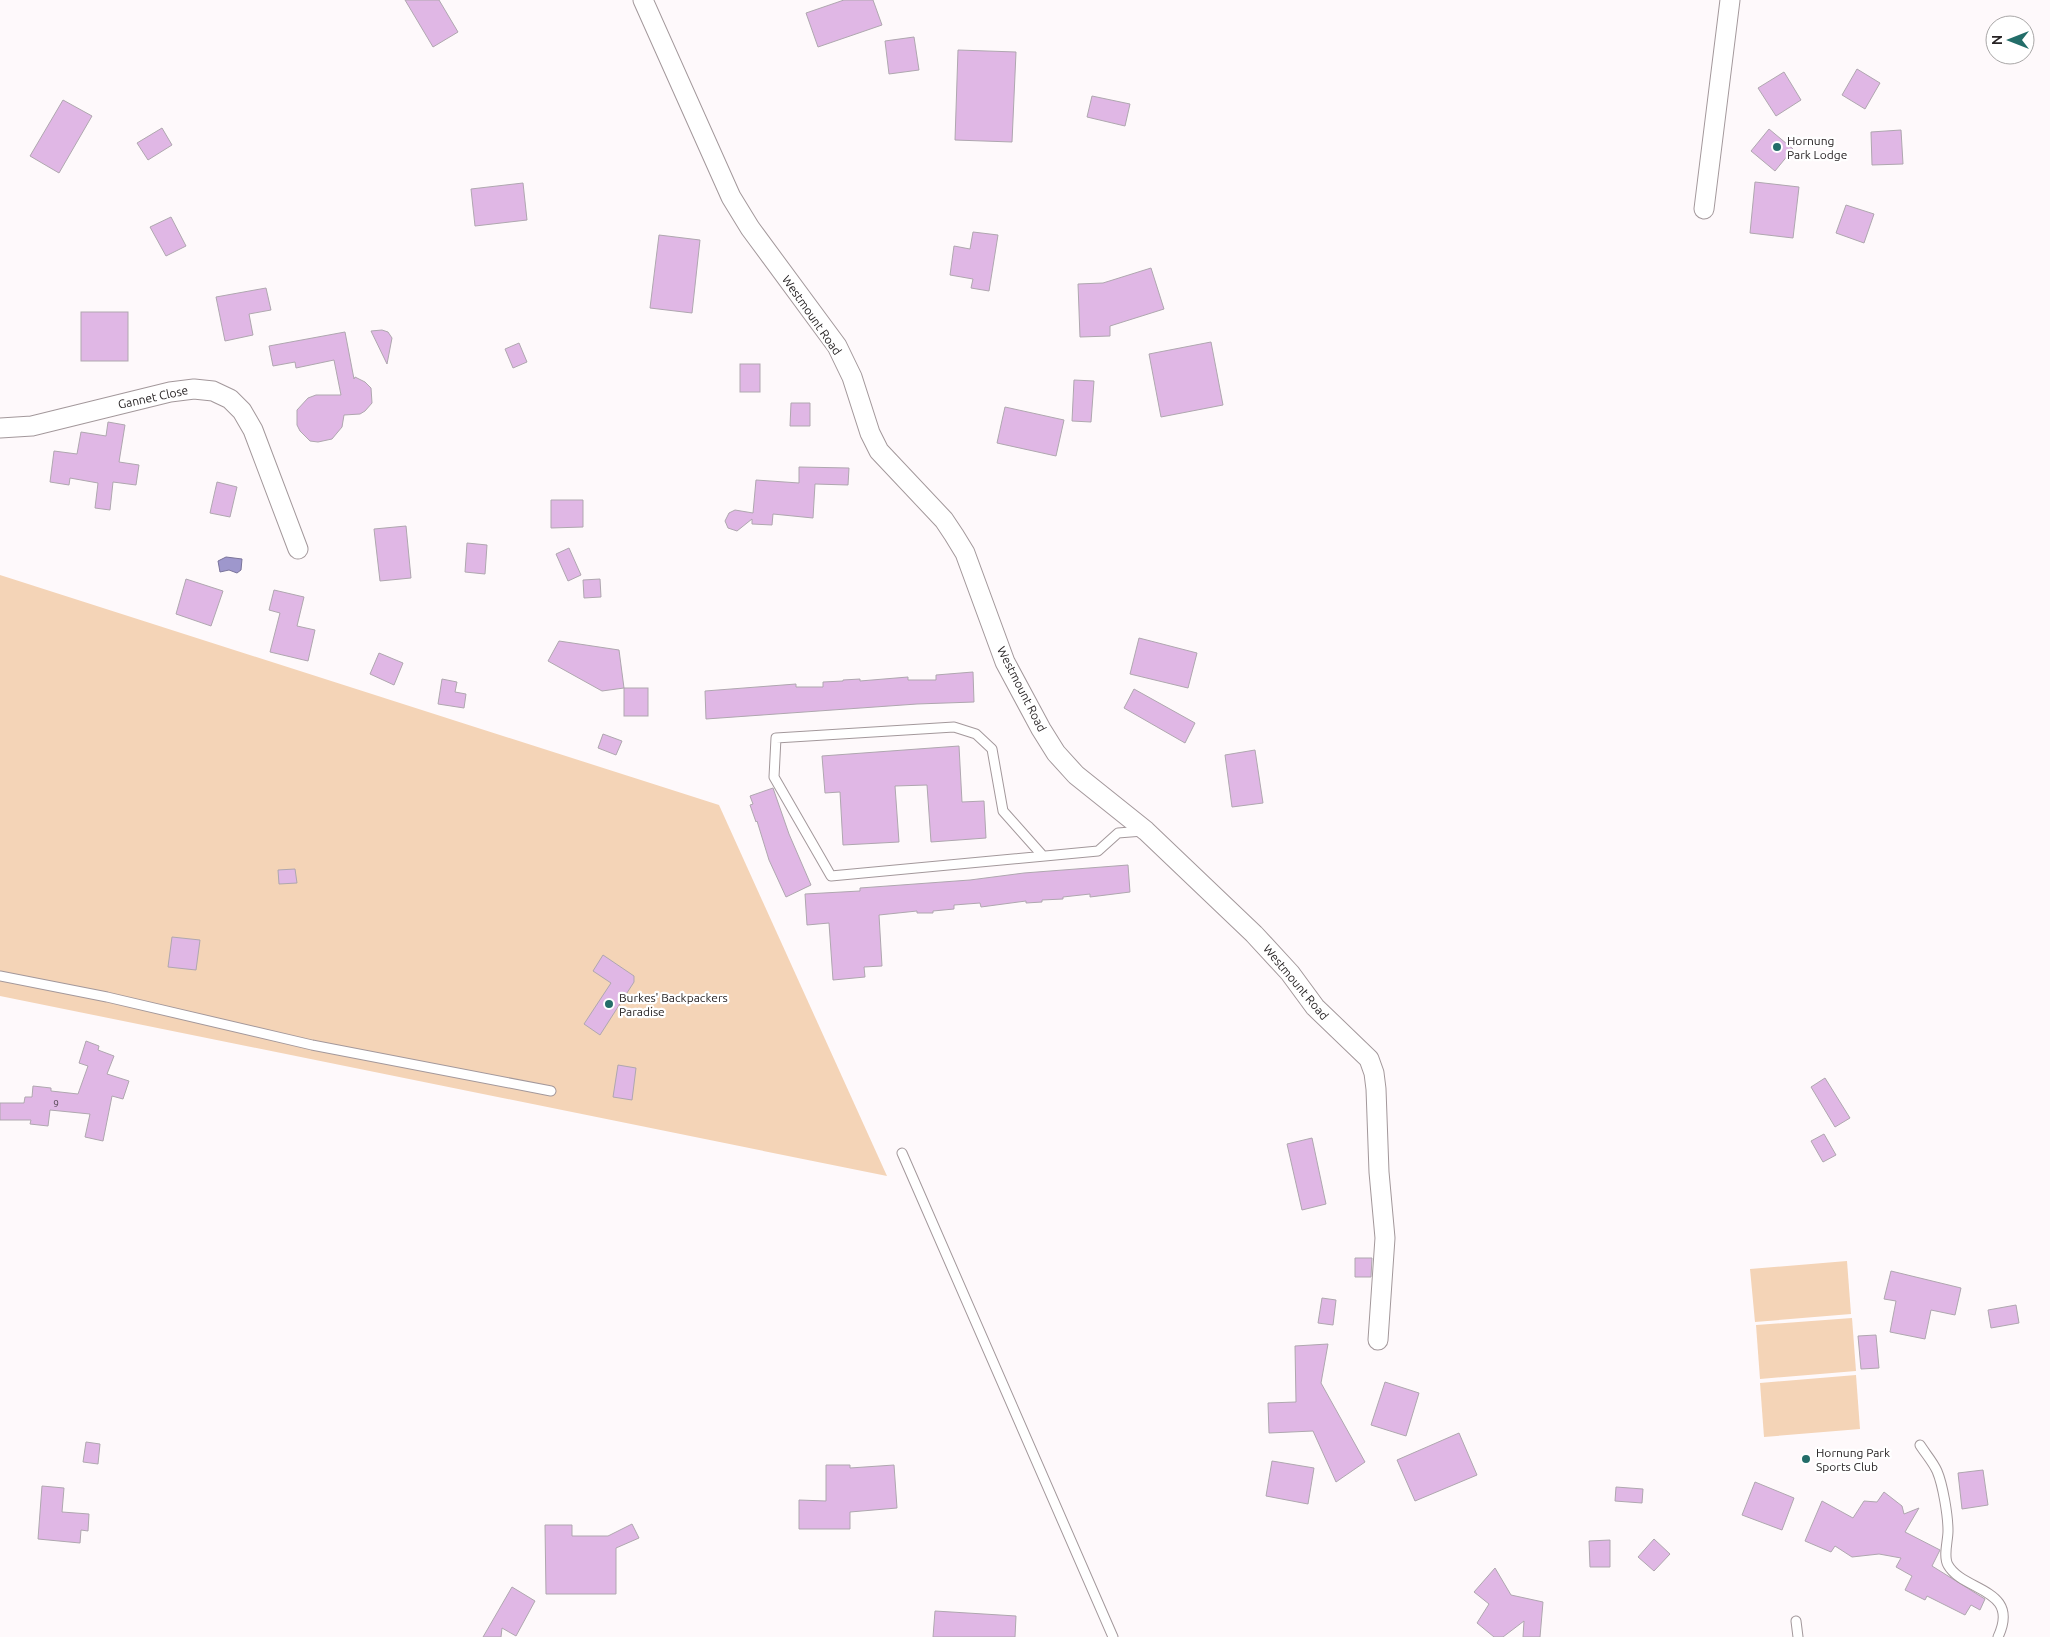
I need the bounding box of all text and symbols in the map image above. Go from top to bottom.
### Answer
north arrow [1985,15,2035,65]
text: N [1989,35,2005,45]
place label: Hornung Park Lodge [1787,134,1847,161]
marker: Hornung Park Lodge [1771,141,1783,153]
street label: Westmount Road [780,273,844,357]
street label: Gannet Close [117,383,189,411]
street label: Westmount Road [995,644,1049,734]
street label: Westmount Road [1261,942,1331,1022]
place label: Burkes' Backpackers Paradise [619,991,728,1018]
marker: Burkes' Backpackers Paradise [603,998,615,1010]
house number: 9 [53,1098,59,1109]
place label: Hornung Park Sports Club [1816,1446,1890,1473]
marker: Hornung Park Sports Club [1800,1453,1812,1465]

